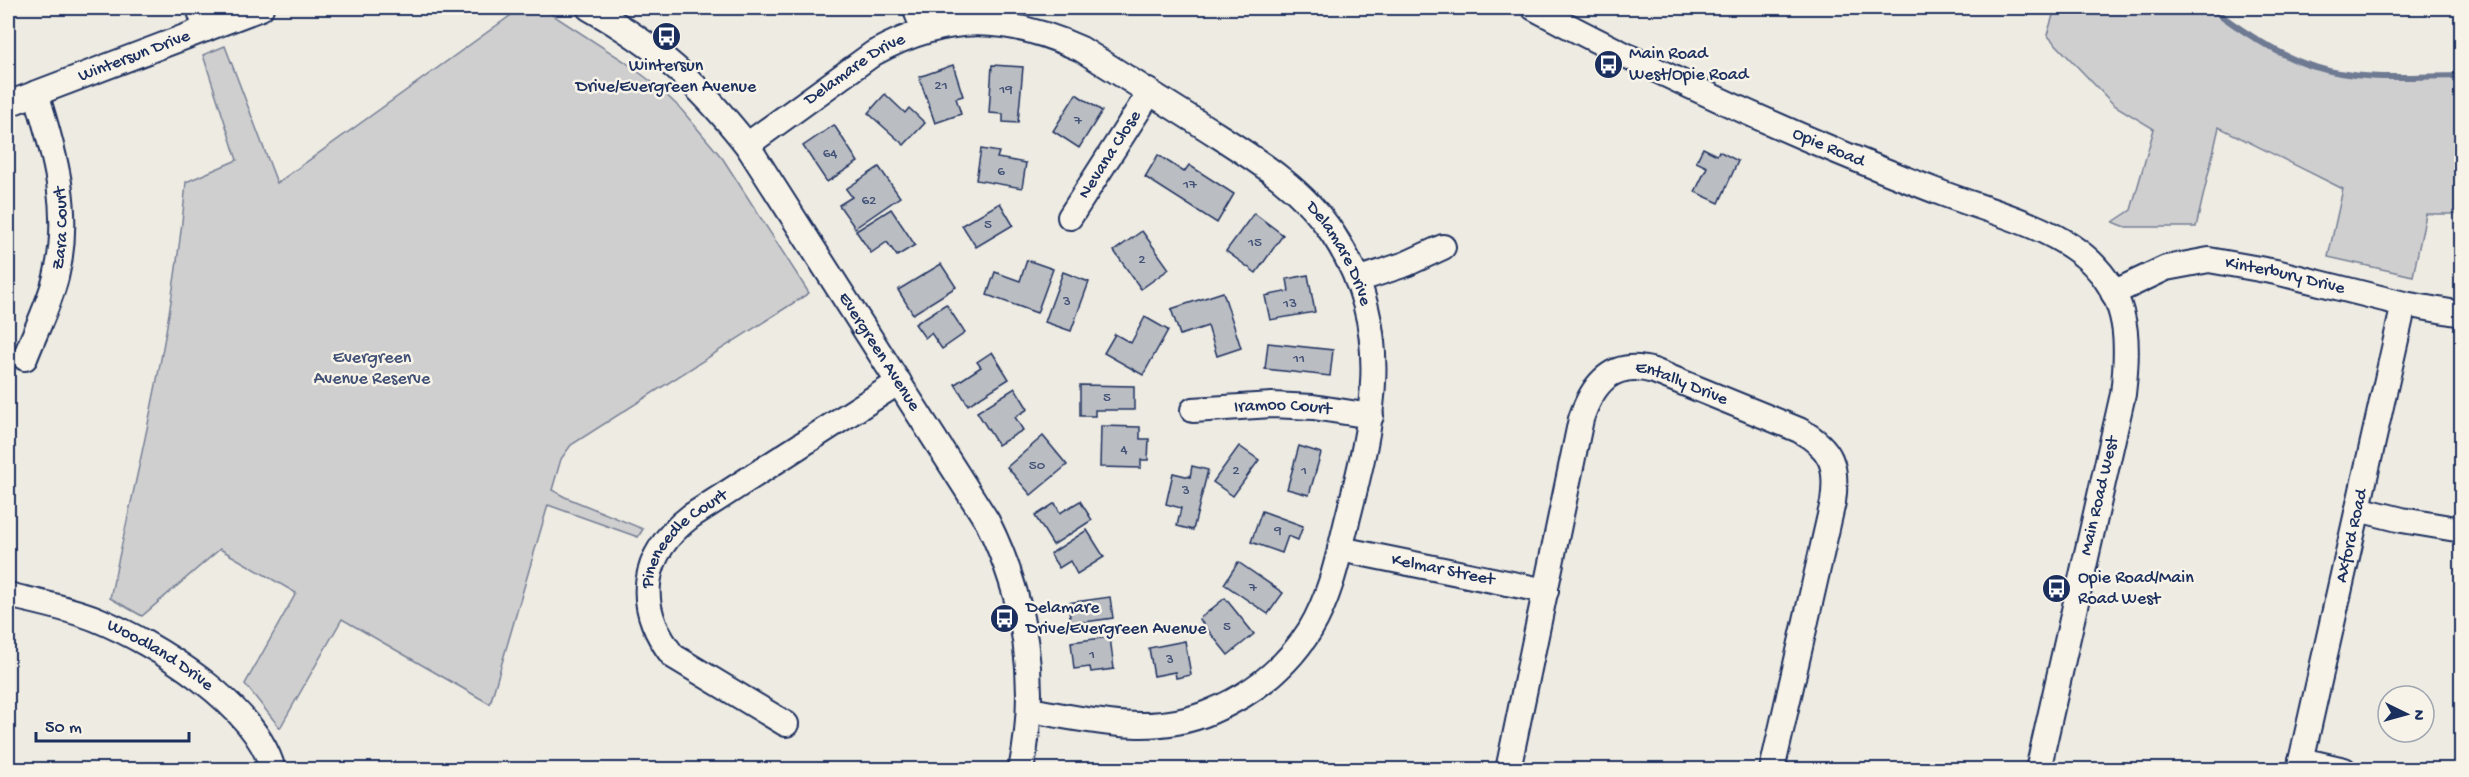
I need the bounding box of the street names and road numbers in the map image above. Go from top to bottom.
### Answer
street label: Wintersun Drive [75,25,194,87]
street label: Delamare Drive [800,28,909,111]
street label: Nevana Close [1074,106,1146,203]
street label: Opie Road [1789,123,1869,173]
street label: Zara Court [47,184,73,272]
street label: Delamare Drive [1301,196,1376,309]
street label: Kinterbury Drive [2223,253,2348,299]
street label: Evergreen Avenue [833,288,925,416]
street label: Entally Drive [1634,357,1732,411]
street label: Iramoo Court [1233,394,1335,420]
street label: Main Road West [2076,433,2124,557]
street label: Pineneedle Court [637,484,733,590]
street label: Axford Road [2331,486,2373,585]
street label: Kelmar Street [1390,549,1498,591]
street label: Woodland Drive [104,615,218,696]

